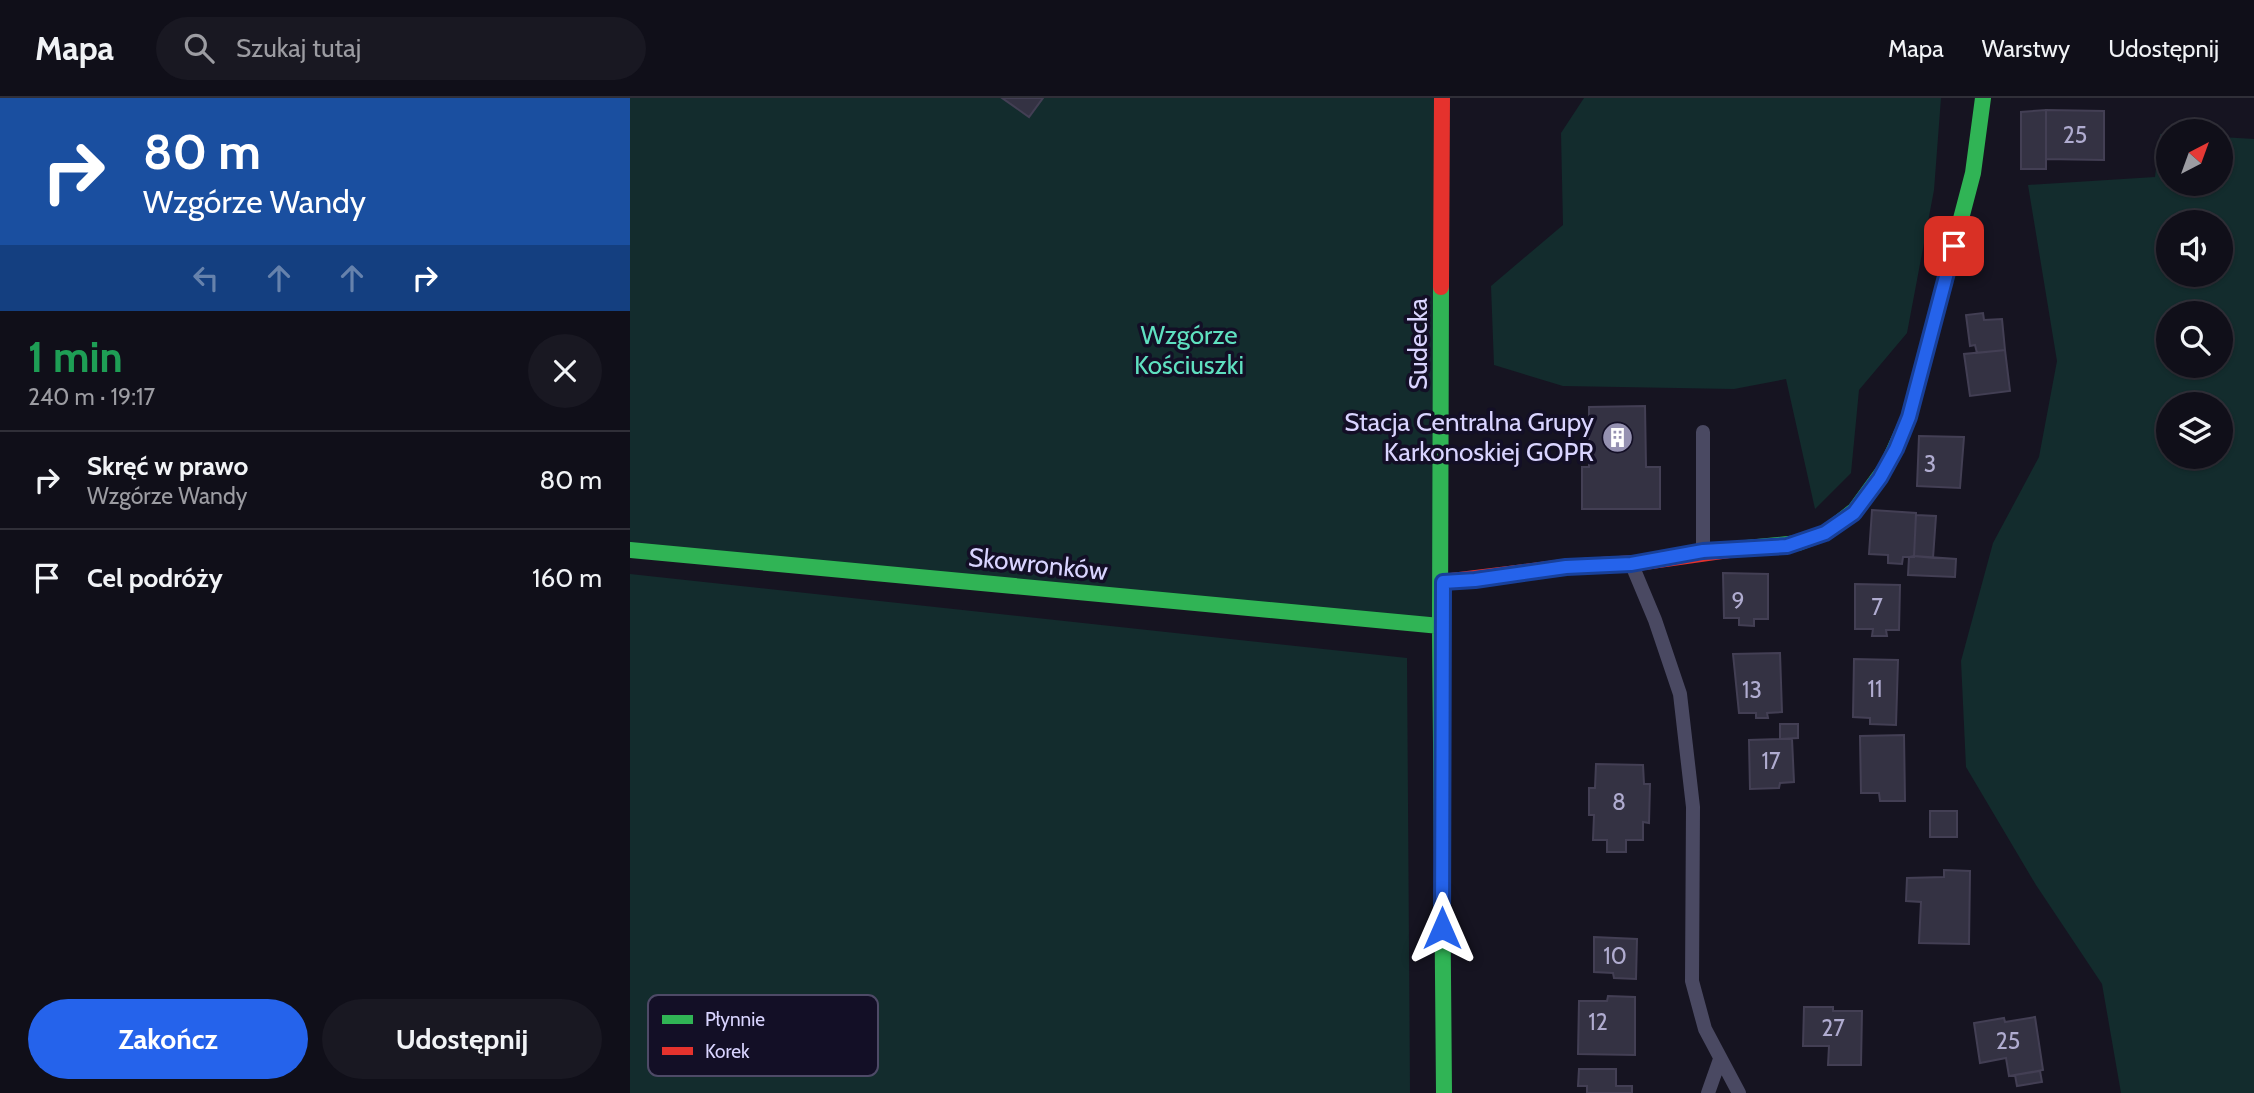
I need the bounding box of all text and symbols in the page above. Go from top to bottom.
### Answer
search box [156,17,646,80]
text: Mapa [35,28,114,68]
icon: search [180,29,218,67]
text: Szukaj tutaj [236,32,361,64]
text: Mapa [1888,34,1944,63]
text: Warstwy [1982,34,2070,63]
text: Udostępnij [2108,34,2219,63]
north arrow [2156,119,2233,196]
map controls [2156,119,2233,469]
house number: 25 [2063,121,2087,149]
text: 80 m [143,122,261,181]
icon: right [28,126,119,217]
text: Wzgórze Wandy [143,182,366,221]
button: sound [2156,210,2233,287]
pin [1924,216,1984,276]
icon: arrive [1935,227,1973,265]
icon: left [187,259,225,297]
icon: ahead [260,259,298,297]
icon: ahead [333,259,371,297]
icon: right [406,259,444,297]
street label: Sudecka [1402,297,1434,390]
button: search [2156,301,2233,378]
park label: Wzgórze Kościuszki [1134,319,1244,381]
text: 1 min [28,331,123,383]
button: close [528,334,602,408]
text: 240 m · 19:17 [28,383,155,411]
button: layers [2156,392,2233,469]
place label: Stacja Centralna Grupy Karkonoskiej GOPR [1344,406,1594,468]
building icon: Stacja Centralna Grupy Karkonoskiej GOPR [1600,420,1634,454]
text: Skręć w prawo [87,450,248,482]
house number: 3 [1924,450,1936,478]
icon: right [28,461,66,499]
text: 80 m [539,464,602,496]
text: Wzgórze Wandy [87,482,247,510]
street label: Skowronków [967,541,1109,587]
icon: arrive [28,559,66,597]
text: Cel podróży [87,562,223,594]
text: 160 m [532,562,602,594]
house number: 9 [1731,587,1745,615]
house number: 7 [1871,593,1883,621]
house number: 11 [1868,675,1883,703]
house number: 13 [1742,676,1762,704]
house number: 17 [1761,747,1781,775]
house number: 8 [1612,788,1626,816]
position arrow [1405,891,1479,965]
house number: 10 [1603,942,1627,970]
legend [648,995,878,1076]
button: Zakończ [28,999,308,1079]
button: Udostępnij [322,999,602,1079]
text: Płynnie [705,1008,765,1031]
house number: 12 [1588,1008,1608,1036]
house number: 27 [1821,1014,1845,1042]
house number: 25 [1996,1027,2020,1055]
text: Korek [705,1040,750,1063]

